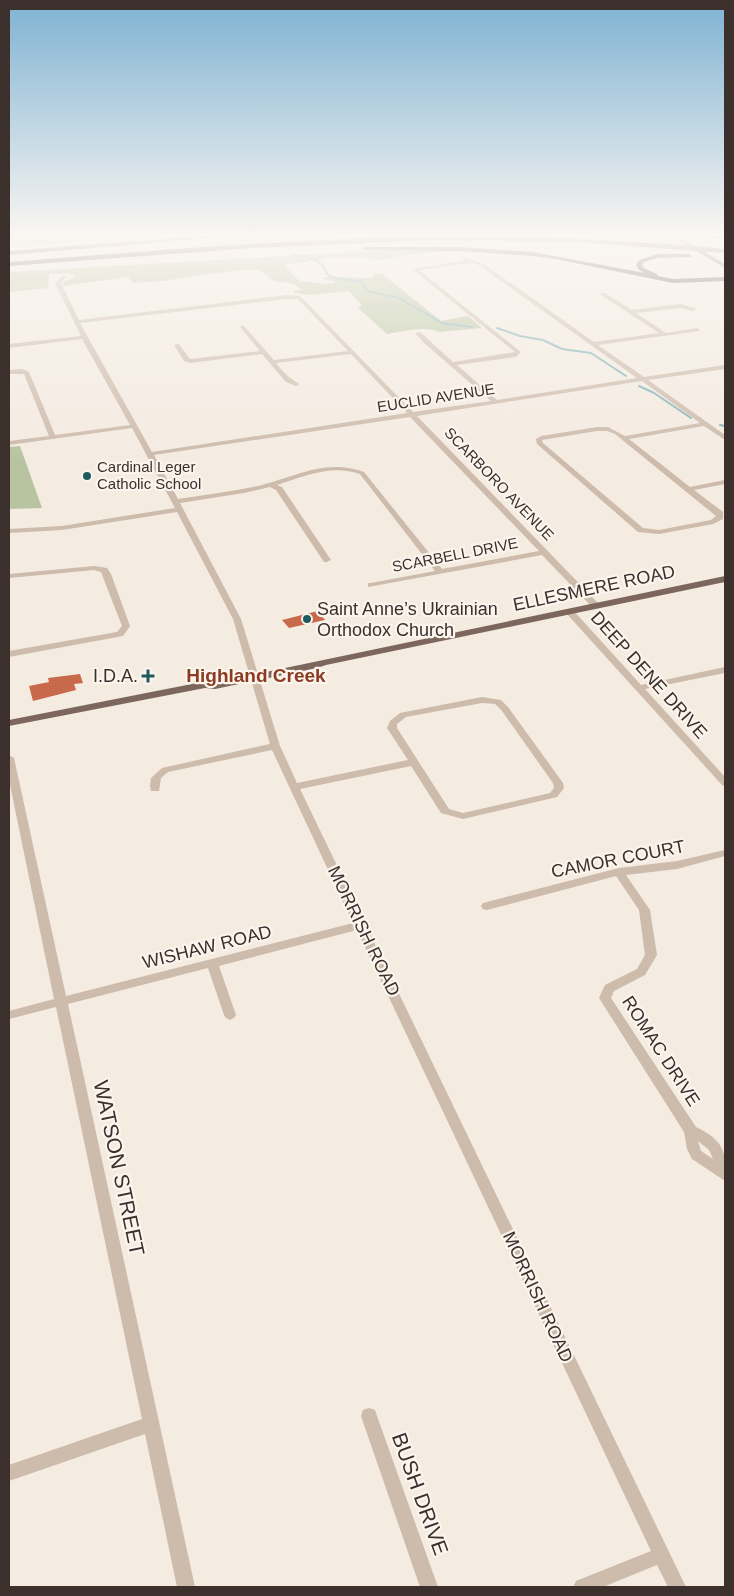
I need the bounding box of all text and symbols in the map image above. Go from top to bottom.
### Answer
street label: EUCLID AVENUE [376,380,496,415]
street label: SCARBORO AVENUE [441,424,557,543]
place label: Cardinal Leger Catholic School [97,458,201,492]
marker: Cardinal Leger Catholic School [81,470,93,482]
street label: SCARBELL DRIVE [391,534,519,575]
street label: ELLESMERE ROAD [511,561,677,615]
place label: Saint Anne’s Ukrainian Orthodox Church [317,599,498,640]
street label: DEEP DENE DRIVE [587,607,711,743]
marker: Saint Anne’s Ukrainian Orthodox Church [301,613,313,625]
district label: Highland Creek [186,665,326,686]
place label: I.D.A. [93,666,138,686]
marker: I.D.A. [142,670,154,682]
street label: CAMOR COURT [550,836,686,882]
street label: MORRISH ROAD [324,863,404,999]
street label: WISHAW ROAD [140,921,274,973]
street label: ROMAC DRIVE [618,992,704,1110]
street label: WATSON STREET [90,1078,149,1258]
street label: MORRISH ROAD [499,1228,577,1366]
street label: BUSH DRIVE [388,1430,453,1558]

